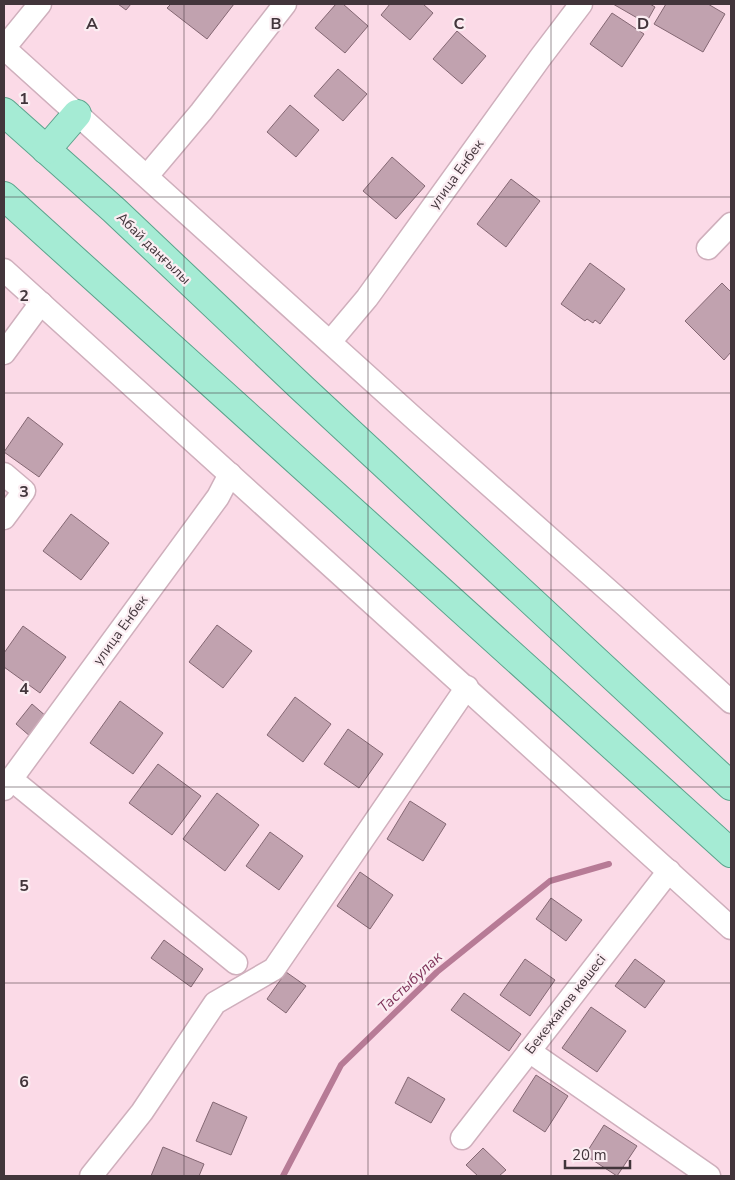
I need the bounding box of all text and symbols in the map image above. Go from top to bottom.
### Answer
text: A [86,13,98,35]
text: B [270,13,282,35]
text: C [454,13,465,35]
text: D [637,13,649,35]
text: 1 [19,88,29,110]
street label: улица Енбек [425,135,489,213]
street label: Абай даңғылы [112,208,195,289]
text: 2 [19,285,29,307]
text: 3 [19,481,29,503]
street label: улица Енбек [89,591,153,669]
text: 4 [19,678,29,700]
text: 5 [19,875,29,897]
water label: Тастыбулак [374,946,447,1017]
street label: Бекежанов көшесі [520,950,610,1058]
text: 6 [19,1071,29,1093]
scale bar [565,1138,630,1170]
text: 20 m [572,1145,607,1165]

